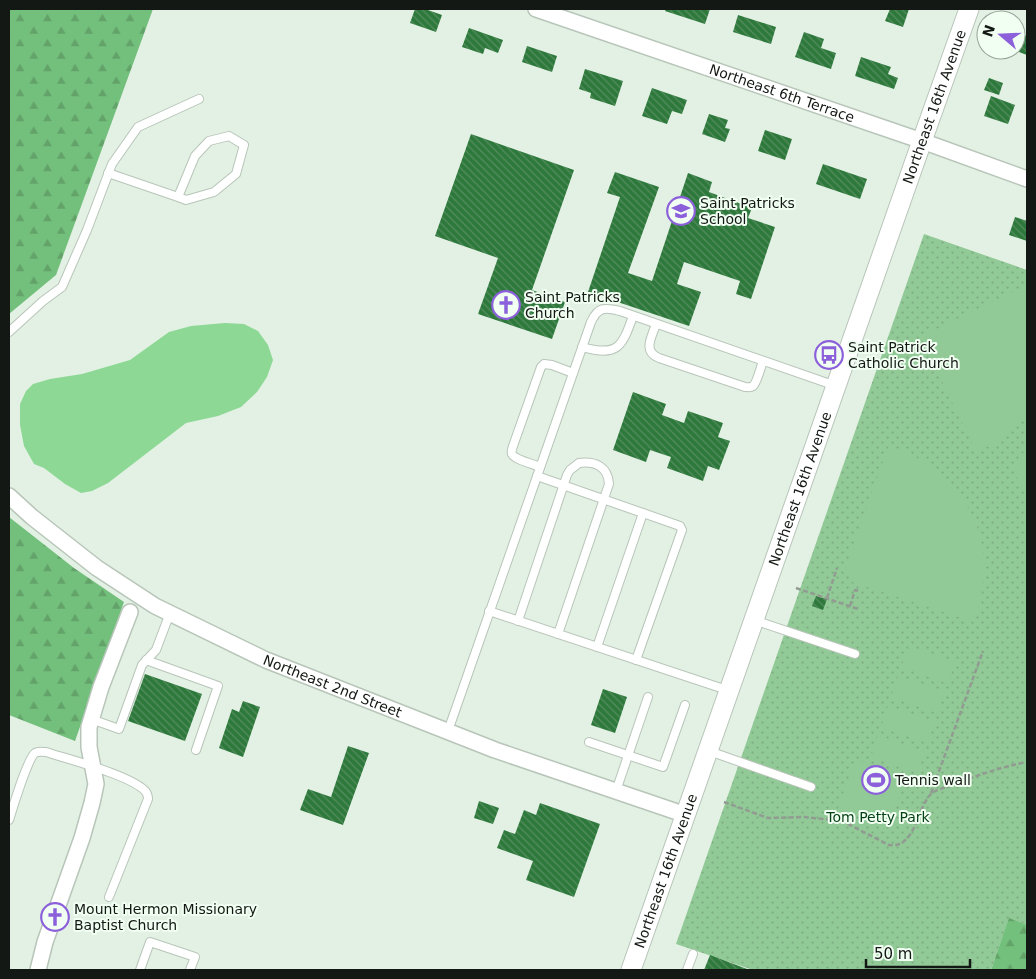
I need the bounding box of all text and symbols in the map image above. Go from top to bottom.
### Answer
north arrow [976,10,1026,60]
text: N [979,23,998,39]
street label: Northeast 16th Avenue [900,28,969,186]
street label: Northeast 6th Terrace [707,61,857,125]
place label: Saint Patricks School [700,195,795,227]
school or university icon: Saint Patricks School [666,196,696,226]
place label: Saint Patricks Church [525,289,620,321]
church icon: Saint Patricks Church [491,290,521,320]
place label: Saint Patrick Catholic Church [848,339,959,371]
bus stop icon: Saint Patrick Catholic Church [814,340,844,370]
street label: Northeast 16th Avenue [765,410,834,568]
street label: Northeast 2nd Street [261,652,404,721]
sports icon: Tennis wall [861,765,891,795]
place label: Tennis wall [894,772,971,788]
street label: Northeast 16th Avenue [631,792,700,950]
park label: Tom Petty Park [825,809,931,825]
place label: Mount Hermon Missionary Baptist Church [74,901,257,933]
church icon: Mount Hermon Missionary Baptist Church [40,902,70,932]
scale bar [866,936,970,968]
text: 50 m [874,945,912,963]

